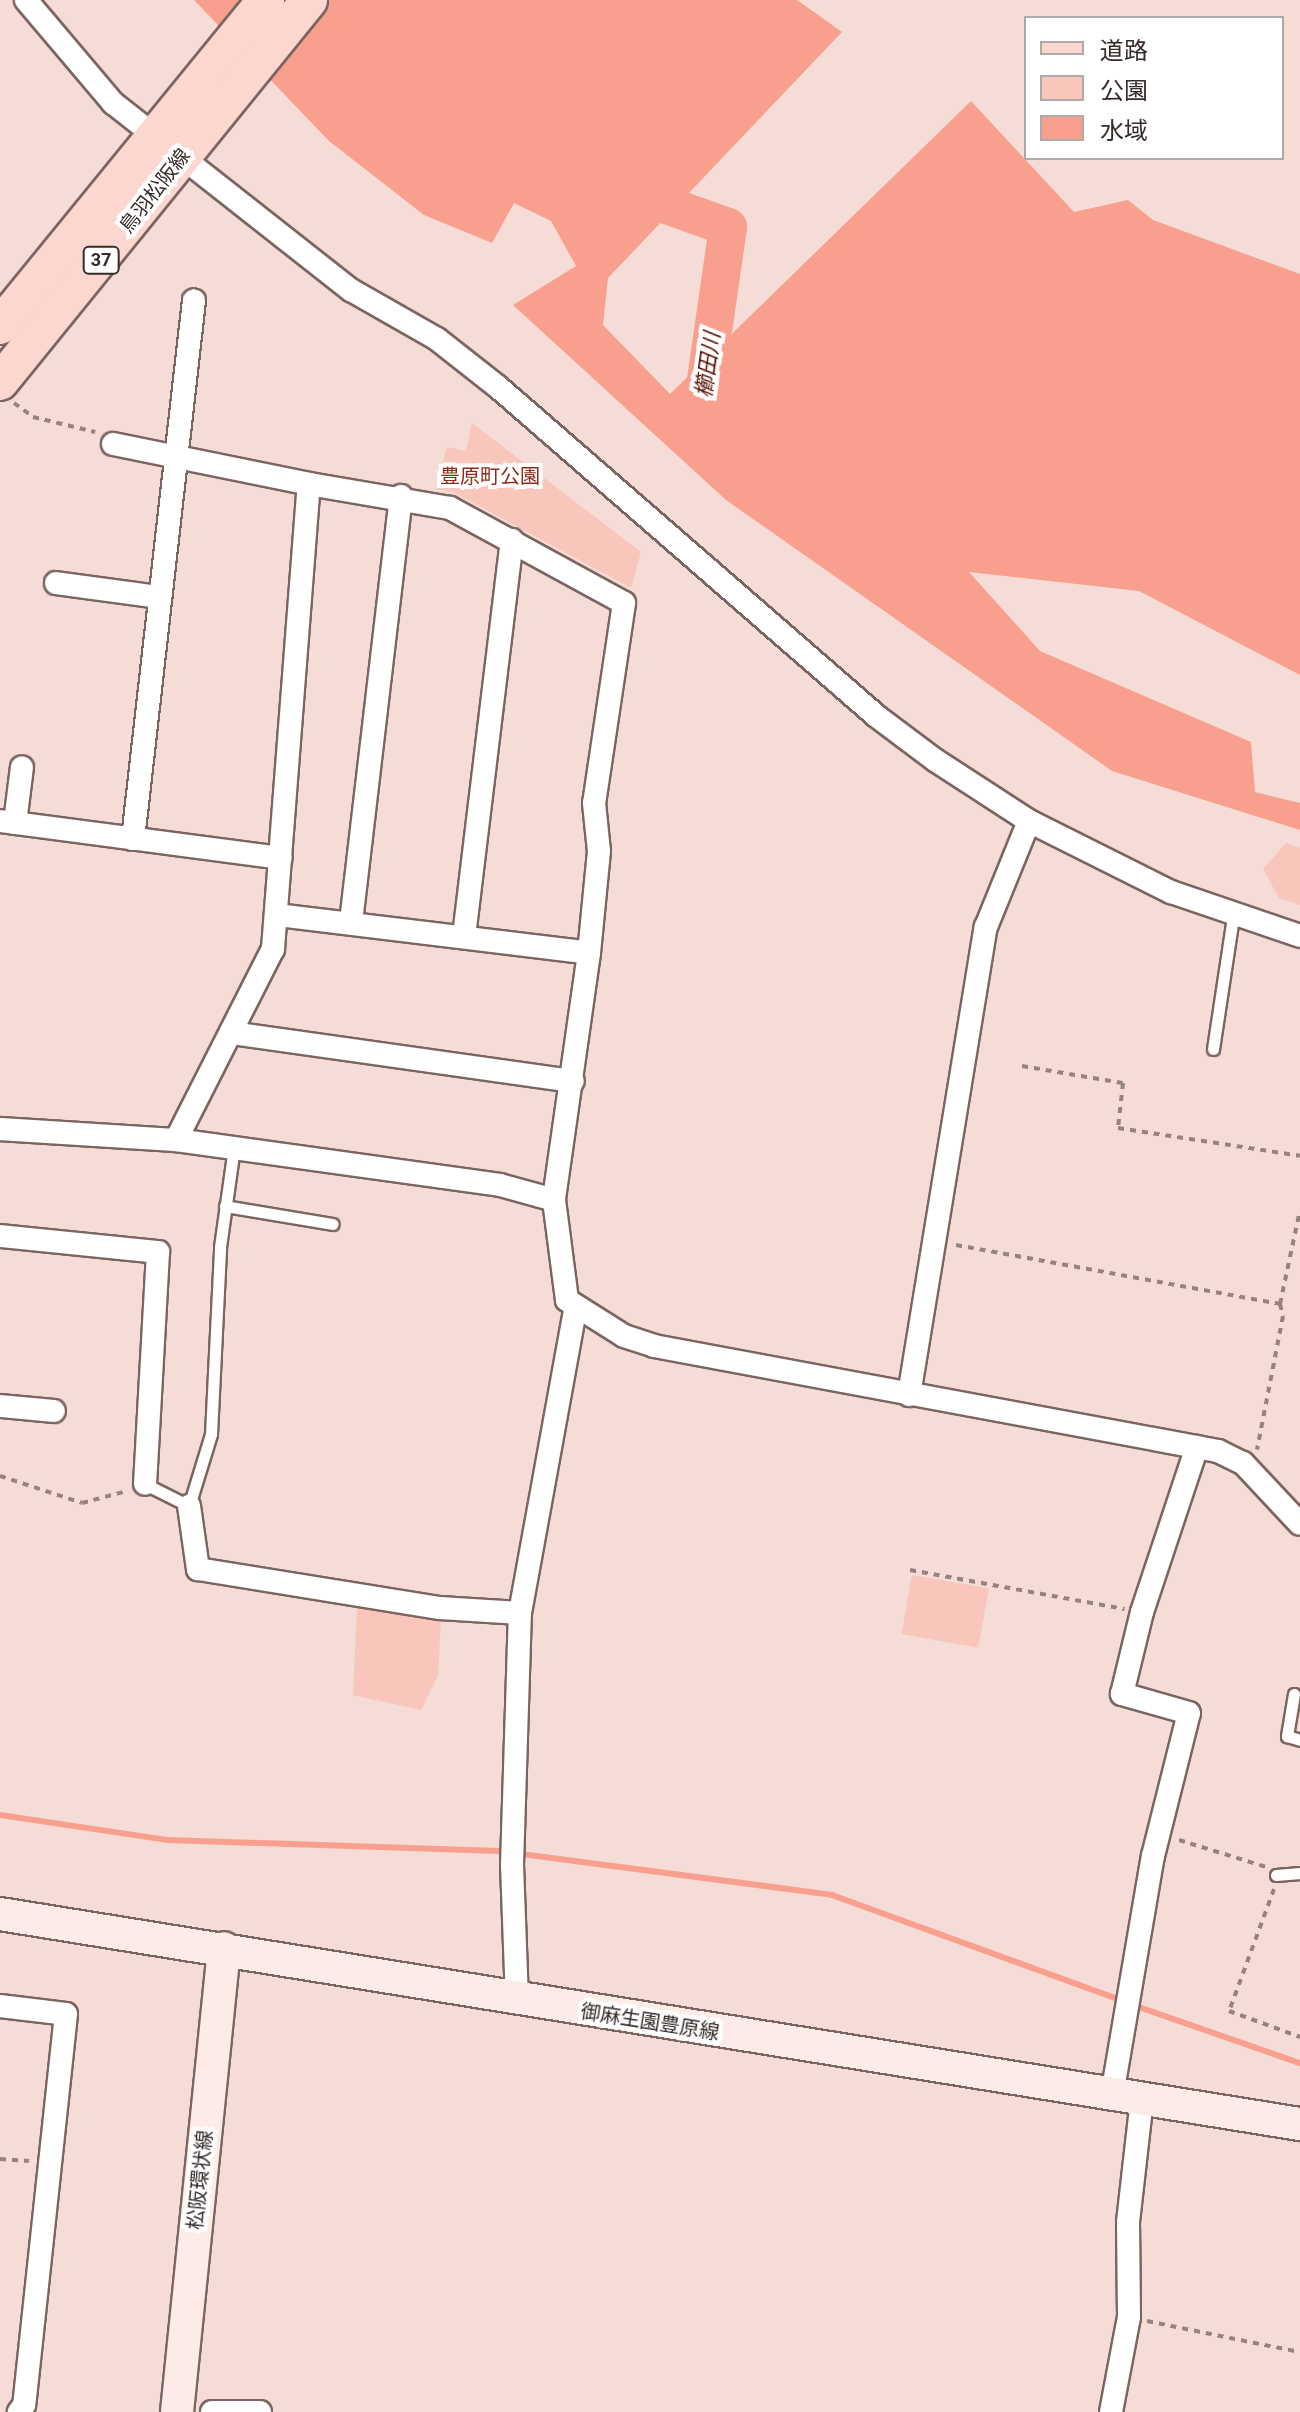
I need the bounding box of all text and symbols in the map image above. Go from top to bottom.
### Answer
legend [1024,16,1284,160]
text: 道路 [1100,37,1148,65]
text: 公園 [1100,77,1148,105]
text: 水域 [1100,117,1148,145]
street label: 鳥羽松阪線 [115,144,195,238]
road number: 37 [81,246,121,274]
water label: 櫛田川 [690,330,726,400]
park label: 豊原町公園 [440,464,540,488]
street label: 御麻生園豊原線 [579,1999,721,2045]
street label: 松阪環状線 [183,2129,217,2231]

